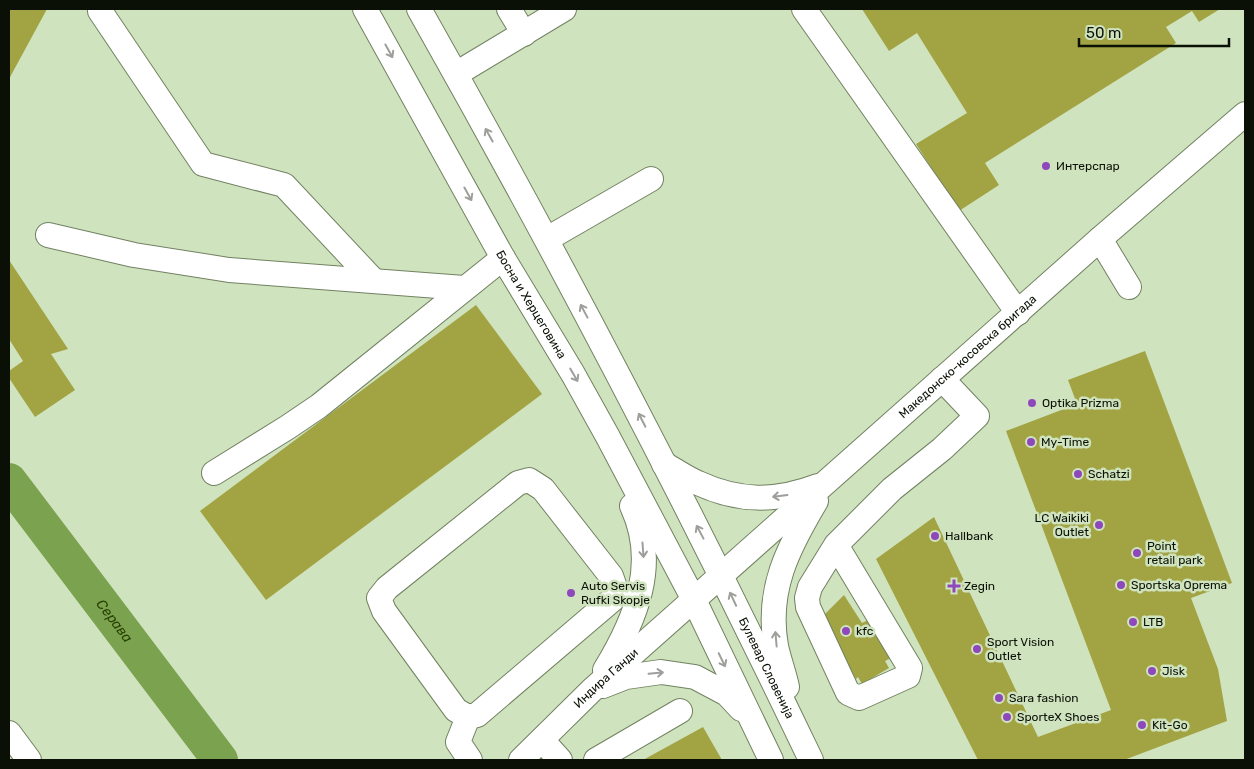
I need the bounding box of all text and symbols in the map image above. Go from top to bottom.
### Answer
scale bar [1079,15,1229,47]
text: 50 m [1086,24,1121,42]
one-way arrow [384,44,394,59]
one-way arrow [484,128,494,142]
place label: Интерспар [1056,159,1120,173]
marker: Интерспар [1040,160,1052,172]
one-way arrow [463,186,473,200]
street label: Босна и Херцеговина [493,248,569,361]
street label: Македонско-косовска бригада [896,292,1039,421]
one-way arrow [579,304,589,318]
one-way arrow [569,367,579,381]
place label: Optika Prizma [1042,396,1119,410]
marker: Optika Prizma [1026,397,1038,409]
one-way arrow [637,413,646,428]
place label: My-Time [1041,435,1089,449]
marker: My-Time [1025,436,1037,448]
place label: Schatzi [1088,467,1130,481]
marker: Schatzi [1072,468,1084,480]
one-way arrow [772,491,788,501]
place label: LC Waikiki Outlet [1035,511,1089,539]
marker: LC Waikiki Outlet [1093,519,1105,531]
one-way arrow [695,525,704,540]
place label: Hallbank [945,529,994,543]
marker: Hallbank [929,530,941,542]
place label: Point retail park [1147,539,1204,567]
one-way arrow [638,542,648,558]
marker: Point retail park [1131,547,1143,559]
place label: Sportska Oprema [1131,578,1227,592]
place label: Auto Servis Rufki Skopje [581,579,650,607]
place label: Zegin [964,579,995,593]
marker: Sportska Oprema [1115,579,1127,591]
marker: Zegin [948,580,960,592]
marker: Auto Servis Rufki Skopje [565,587,577,599]
one-way arrow [728,592,737,607]
water label: Серава [93,596,136,646]
street label: Булевар Словенија [736,615,797,721]
place label: LTB [1143,615,1163,629]
marker: LTB [1127,616,1139,628]
place label: kfc [856,624,874,638]
marker: kfc [840,625,852,637]
one-way arrow [771,631,781,647]
place label: Sport Vision Outlet [987,635,1054,663]
marker: Sport Vision Outlet [971,643,983,655]
street label: Индира Ганди [571,645,641,711]
one-way arrow [718,652,728,667]
place label: Jisk [1162,664,1186,678]
marker: Jisk [1146,665,1158,677]
one-way arrow [647,668,663,678]
place label: Sara fashion [1009,691,1079,705]
marker: Sara fashion [993,692,1005,704]
place label: SporteX Shoes [1017,710,1099,724]
marker: SporteX Shoes [1001,711,1013,723]
place label: Kit-Go [1152,718,1188,732]
marker: Kit-Go [1136,719,1148,731]

